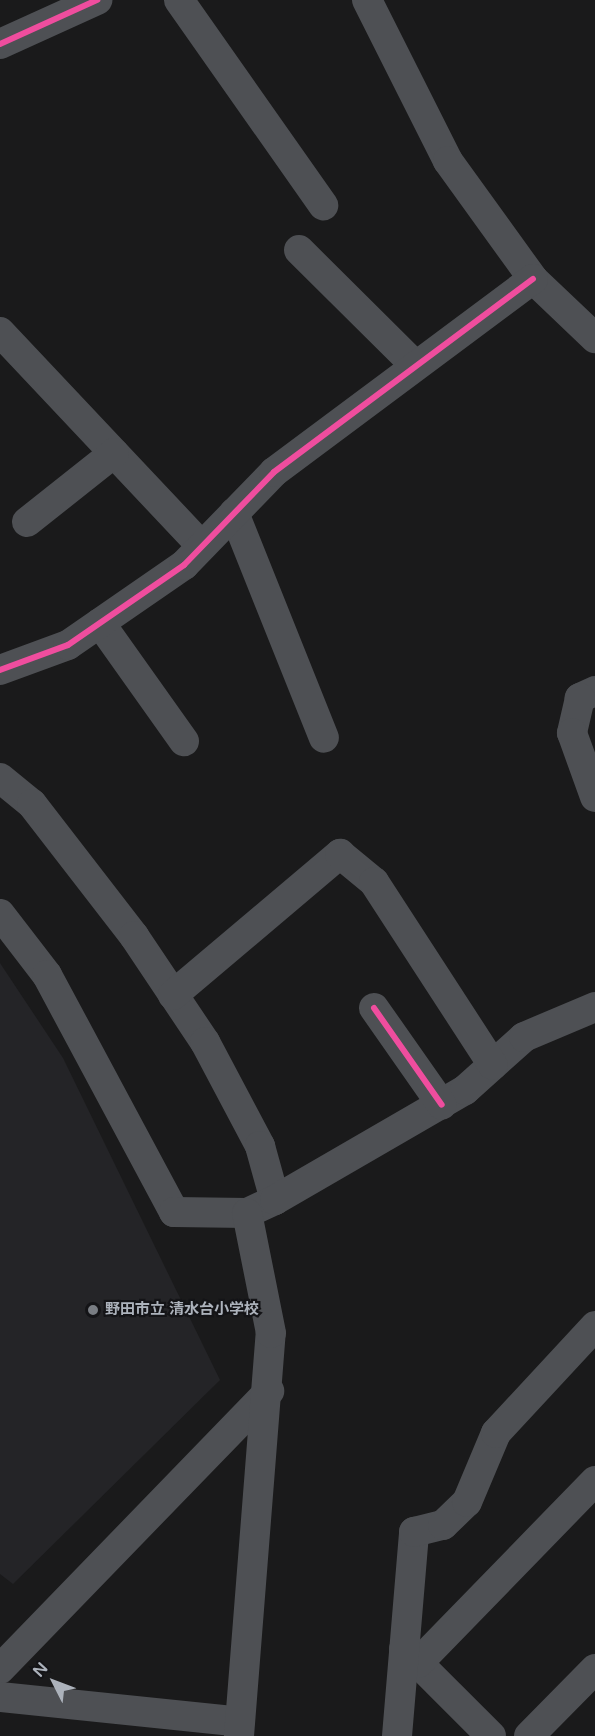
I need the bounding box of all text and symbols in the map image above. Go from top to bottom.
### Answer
place label: 野田市立 清水台小学校 [105,1301,259,1319]
marker: 野田市立 清水台小学校 [86,1303,100,1317]
north arrow [24,1652,84,1712]
text: N [29,1658,52,1681]

